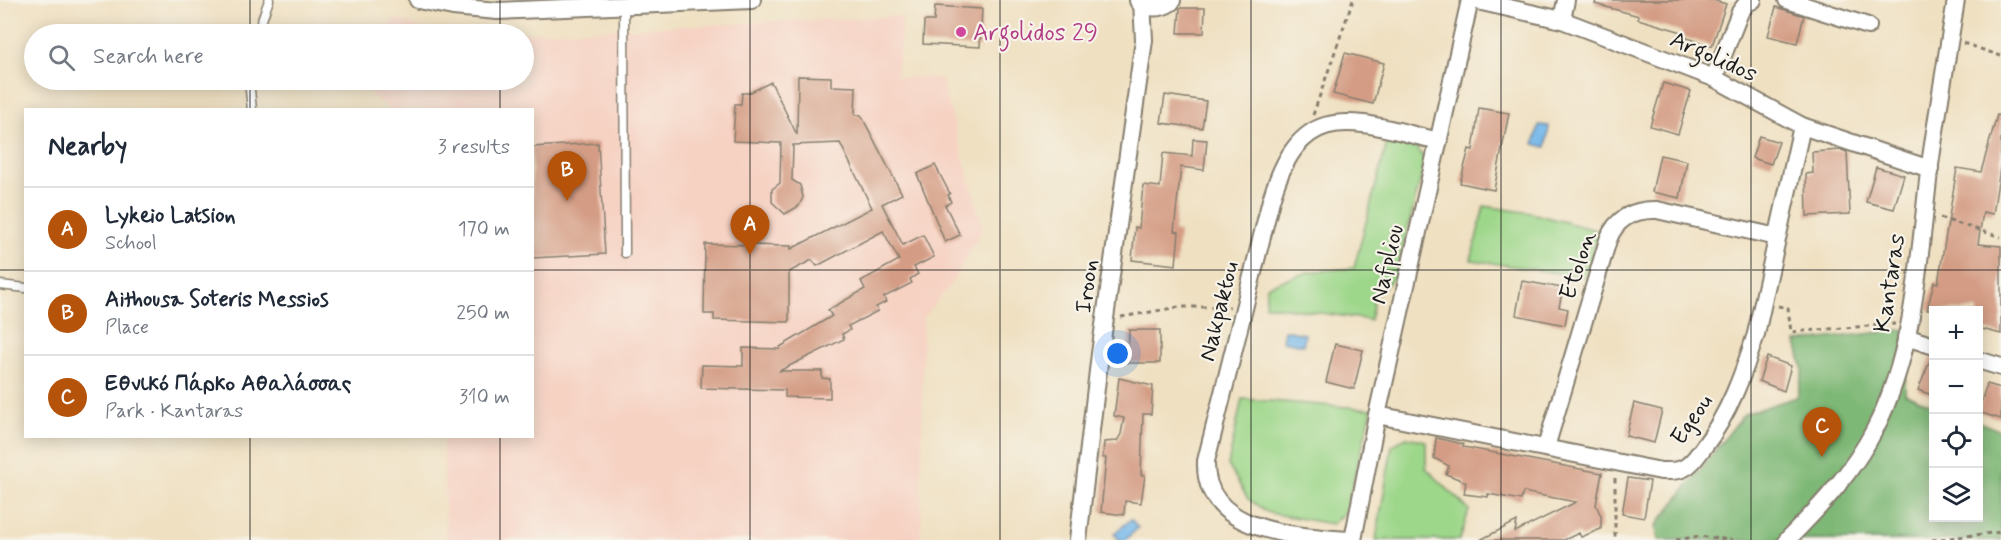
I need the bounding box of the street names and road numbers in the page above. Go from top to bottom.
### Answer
street label: Argolidos [1664,24,1762,93]
street label: Nafpliou [1363,221,1412,307]
street label: Etolon [1553,227,1604,304]
street label: Kantaras [1867,231,1914,335]
street label: Iroon [1068,257,1107,315]
street label: Nakpaktou [1192,258,1247,365]
street label: Egeou [1664,388,1721,451]

